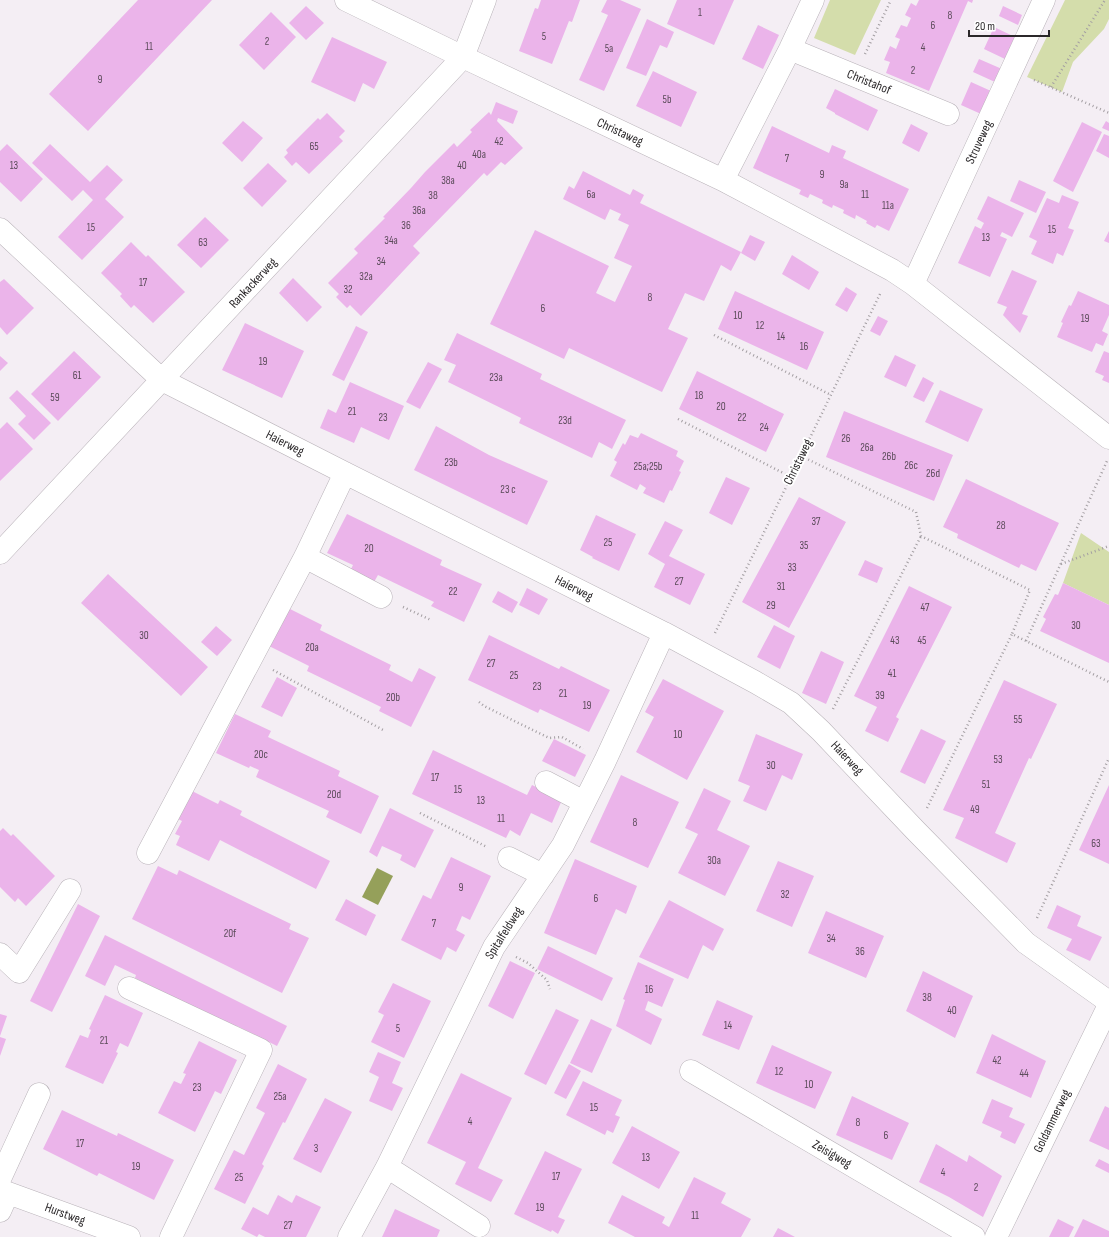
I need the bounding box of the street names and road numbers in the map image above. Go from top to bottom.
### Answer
street label: Christahof [845,66,894,98]
street label: Christaweg [594,114,646,150]
street label: Struveweg [962,118,996,166]
street label: Rankackerweg [226,254,280,312]
street label: Haierweg [263,427,307,459]
street label: Christaweg [780,436,816,488]
street label: Haierweg [552,572,596,604]
street label: Haierweg [827,738,867,778]
street label: Spitalfeldweg [482,904,526,962]
street label: Goldammerweg [1030,1087,1074,1155]
street label: Zeisigweg [810,1136,854,1172]
street label: Hurstweg [43,1199,87,1229]

